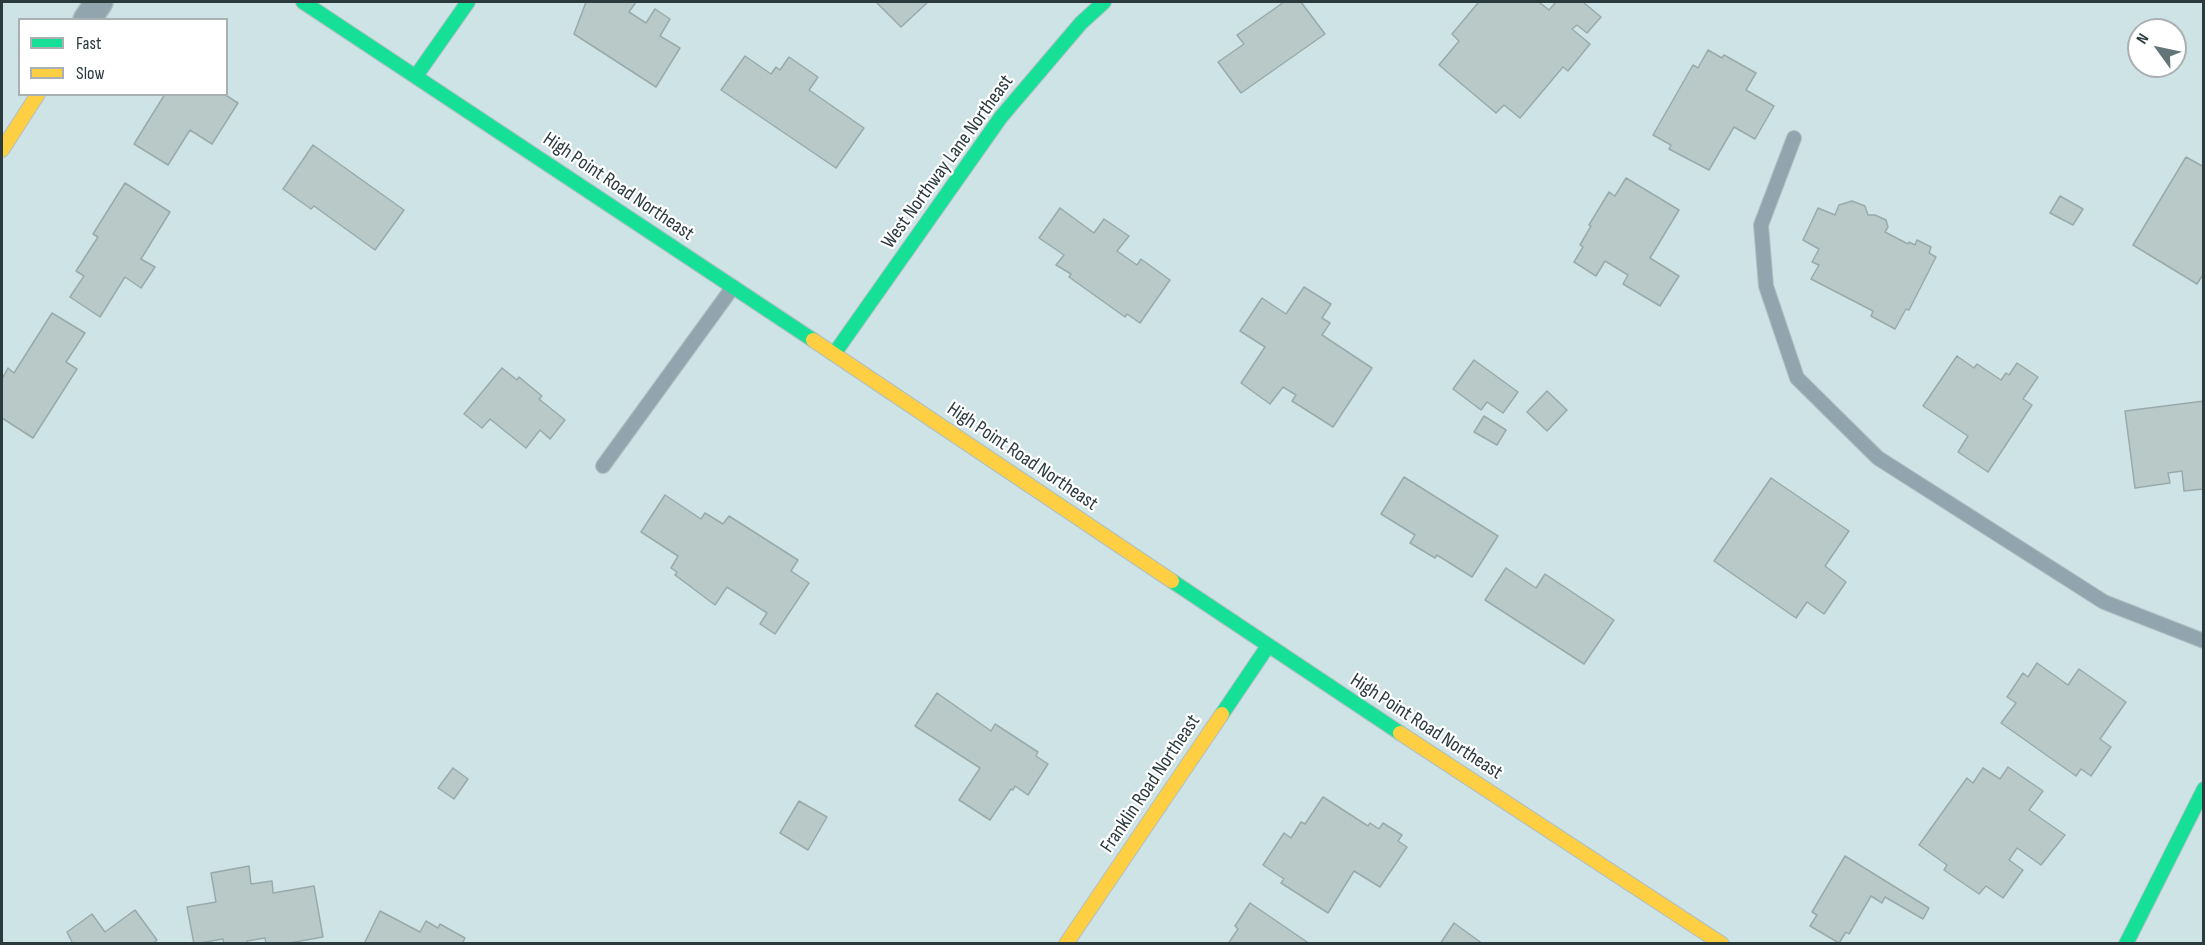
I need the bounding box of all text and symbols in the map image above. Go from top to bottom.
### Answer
legend [18,18,228,96]
north arrow [2127,18,2187,78]
text: N [2133,30,2153,48]
text: Fast [76,33,101,54]
text: Slow [76,63,105,84]
street label: West Northway Lane Northeast [877,70,1019,254]
street label: High Point Road Northeast [538,128,698,246]
street label: High Point Road Northeast [942,398,1102,516]
street label: High Point Road Northeast [1345,669,1507,785]
street label: Franklin Road Northeast [1096,710,1206,858]

